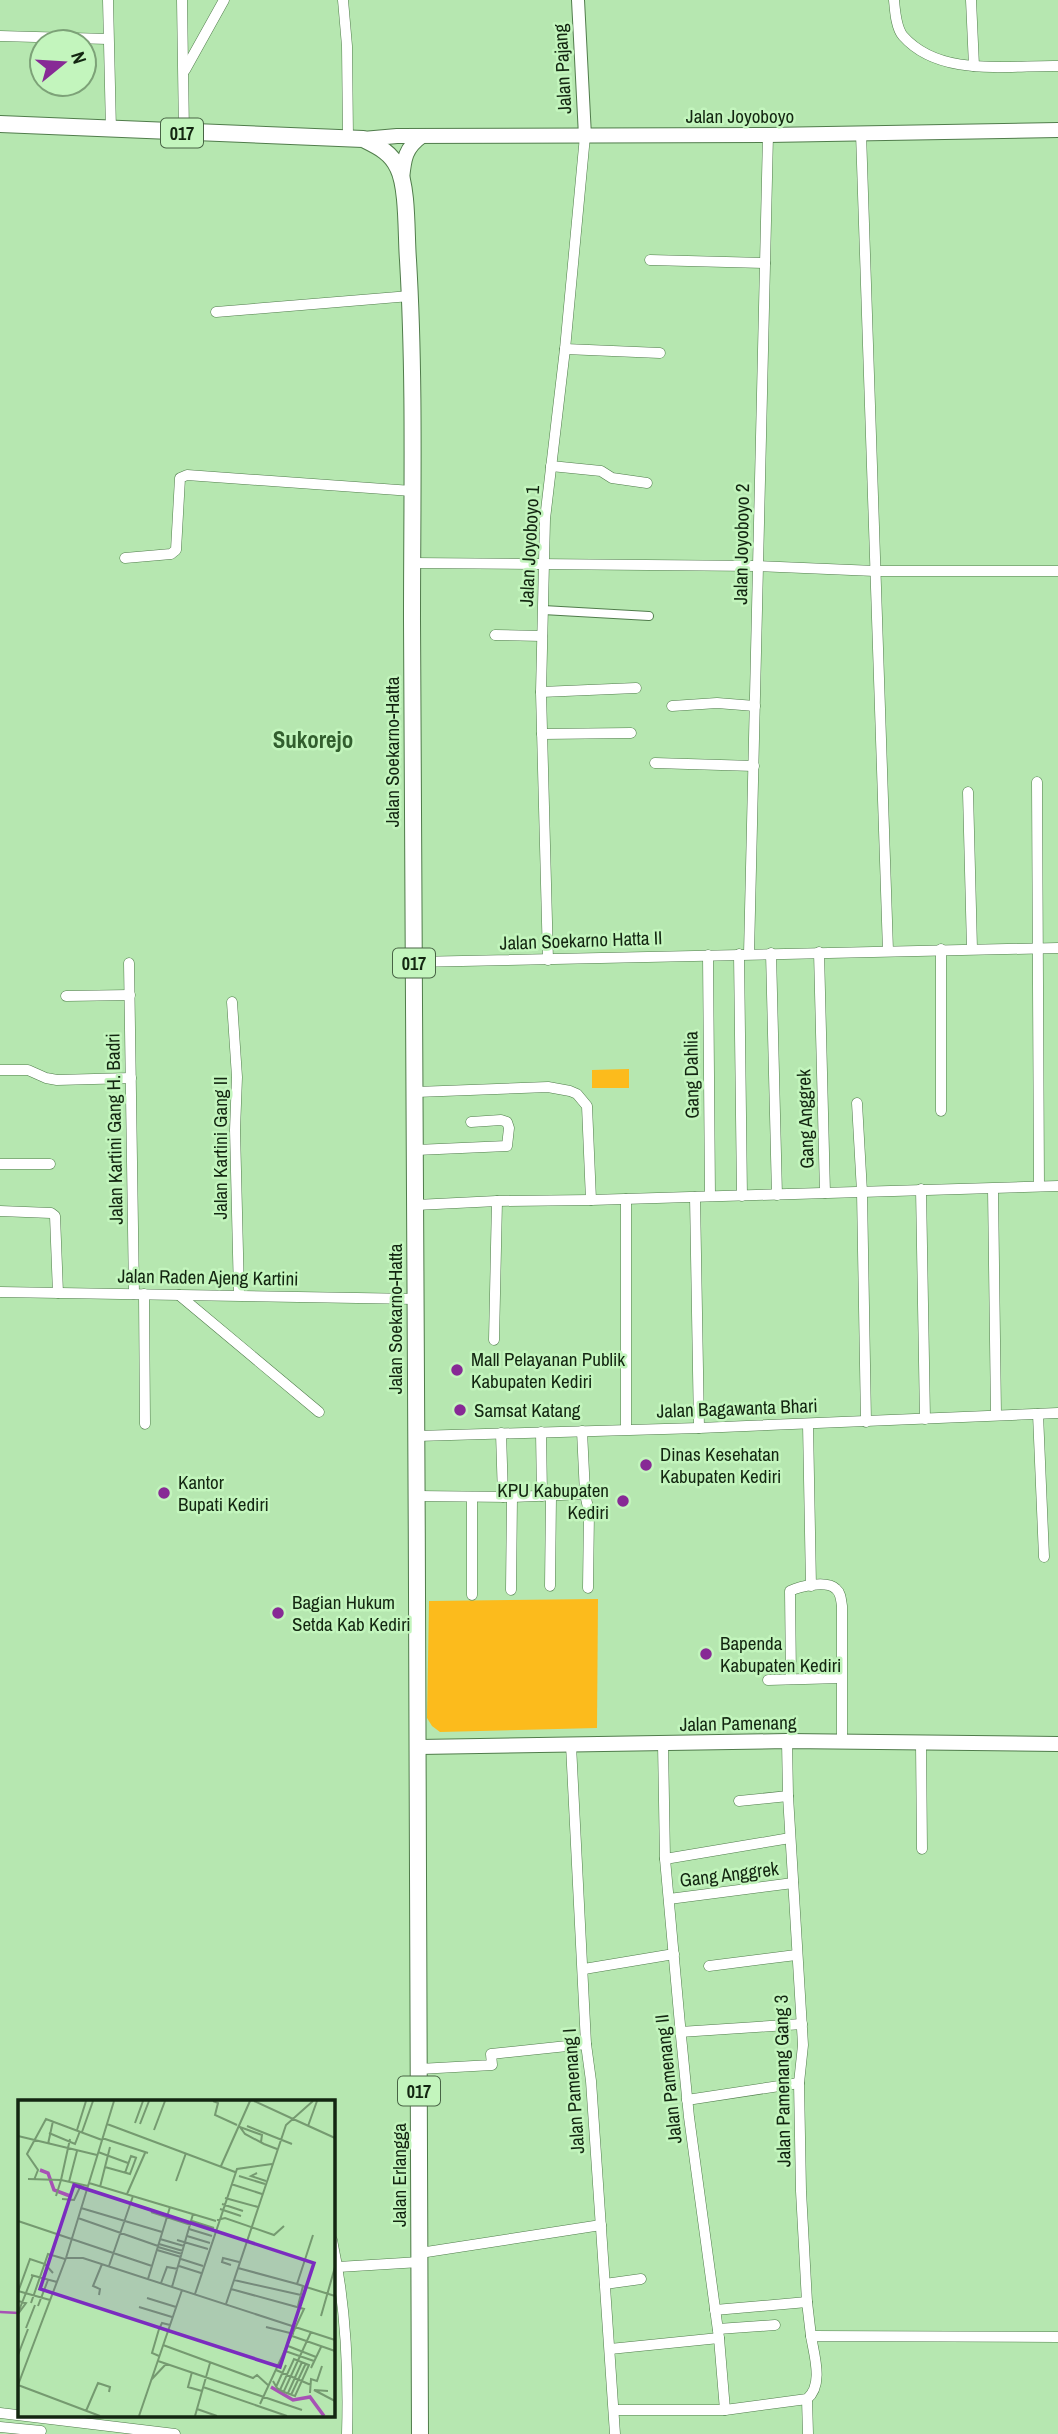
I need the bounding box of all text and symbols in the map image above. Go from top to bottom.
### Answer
street label: Jalan Pajang [547,23,577,115]
north arrow [28,28,98,98]
text: N [65,48,93,67]
street label: Jalan Joyoboyo [686,103,794,129]
road number: 017 [161,118,203,148]
street label: Jalan Joyoboyo 2 [727,483,755,605]
street label: Jalan Joyoboyo 1 [513,484,545,607]
street label: Jalan Soekarno-Hatta [379,676,405,827]
district label: Sukorejo [273,724,353,755]
street label: Jalan Soekarno Hatta II [499,924,663,956]
road number: 017 [393,948,435,978]
street label: Gang Dahlia [677,1031,705,1119]
street label: Jalan Kartini Gang H. Badri [99,1033,129,1225]
street label: Gang Anggrek [790,1069,820,1169]
street label: Jalan Kartini Gang II [207,1077,233,1219]
street label: Jalan Soekarno-Hatta [382,1243,408,1394]
street label: Jalan Raden Ajeng Kartini [117,1262,299,1292]
place label: Mall Pelayanan Publik Kabupaten Kediri [471,1346,625,1394]
marker: Mall Pelayanan Publik Kabupaten Kediri [449,1362,465,1378]
street label: Jalan Bagawanta Bhari [656,1392,818,1424]
place label: Samsat Katang [474,1397,581,1423]
marker: Samsat Katang [452,1402,468,1418]
place label: Dinas Kesehatan Kabupaten Kediri [660,1441,781,1489]
marker: Dinas Kesehatan Kabupaten Kediri [638,1457,654,1473]
place label: Kantor Bupati Kediri [178,1469,269,1517]
place label: KPU Kabupaten Kediri [497,1477,609,1525]
marker: Kantor Bupati Kediri [156,1485,172,1501]
marker: KPU Kabupaten Kediri [615,1493,631,1509]
place label: Bagian Hukum Setda Kab Kediri [292,1589,411,1637]
marker: Bagian Hukum Setda Kab Kediri [270,1605,286,1621]
place label: Bapenda Kabupaten Kediri [720,1630,841,1678]
marker: Bapenda Kabupaten Kediri [698,1646,714,1662]
street label: Jalan Pamenang [679,1709,797,1737]
street label: Gang Anggrek [678,1855,780,1893]
street label: Jalan Pamenang Gang 3 [767,1995,797,2167]
street label: Jalan Pamenang II [648,2013,688,2145]
street label: Jalan Pamenang I [556,2027,590,2155]
road number: 017 [398,2076,440,2106]
inset map [18,2100,334,2416]
street label: Jalan Erlangga [386,2123,412,2227]

